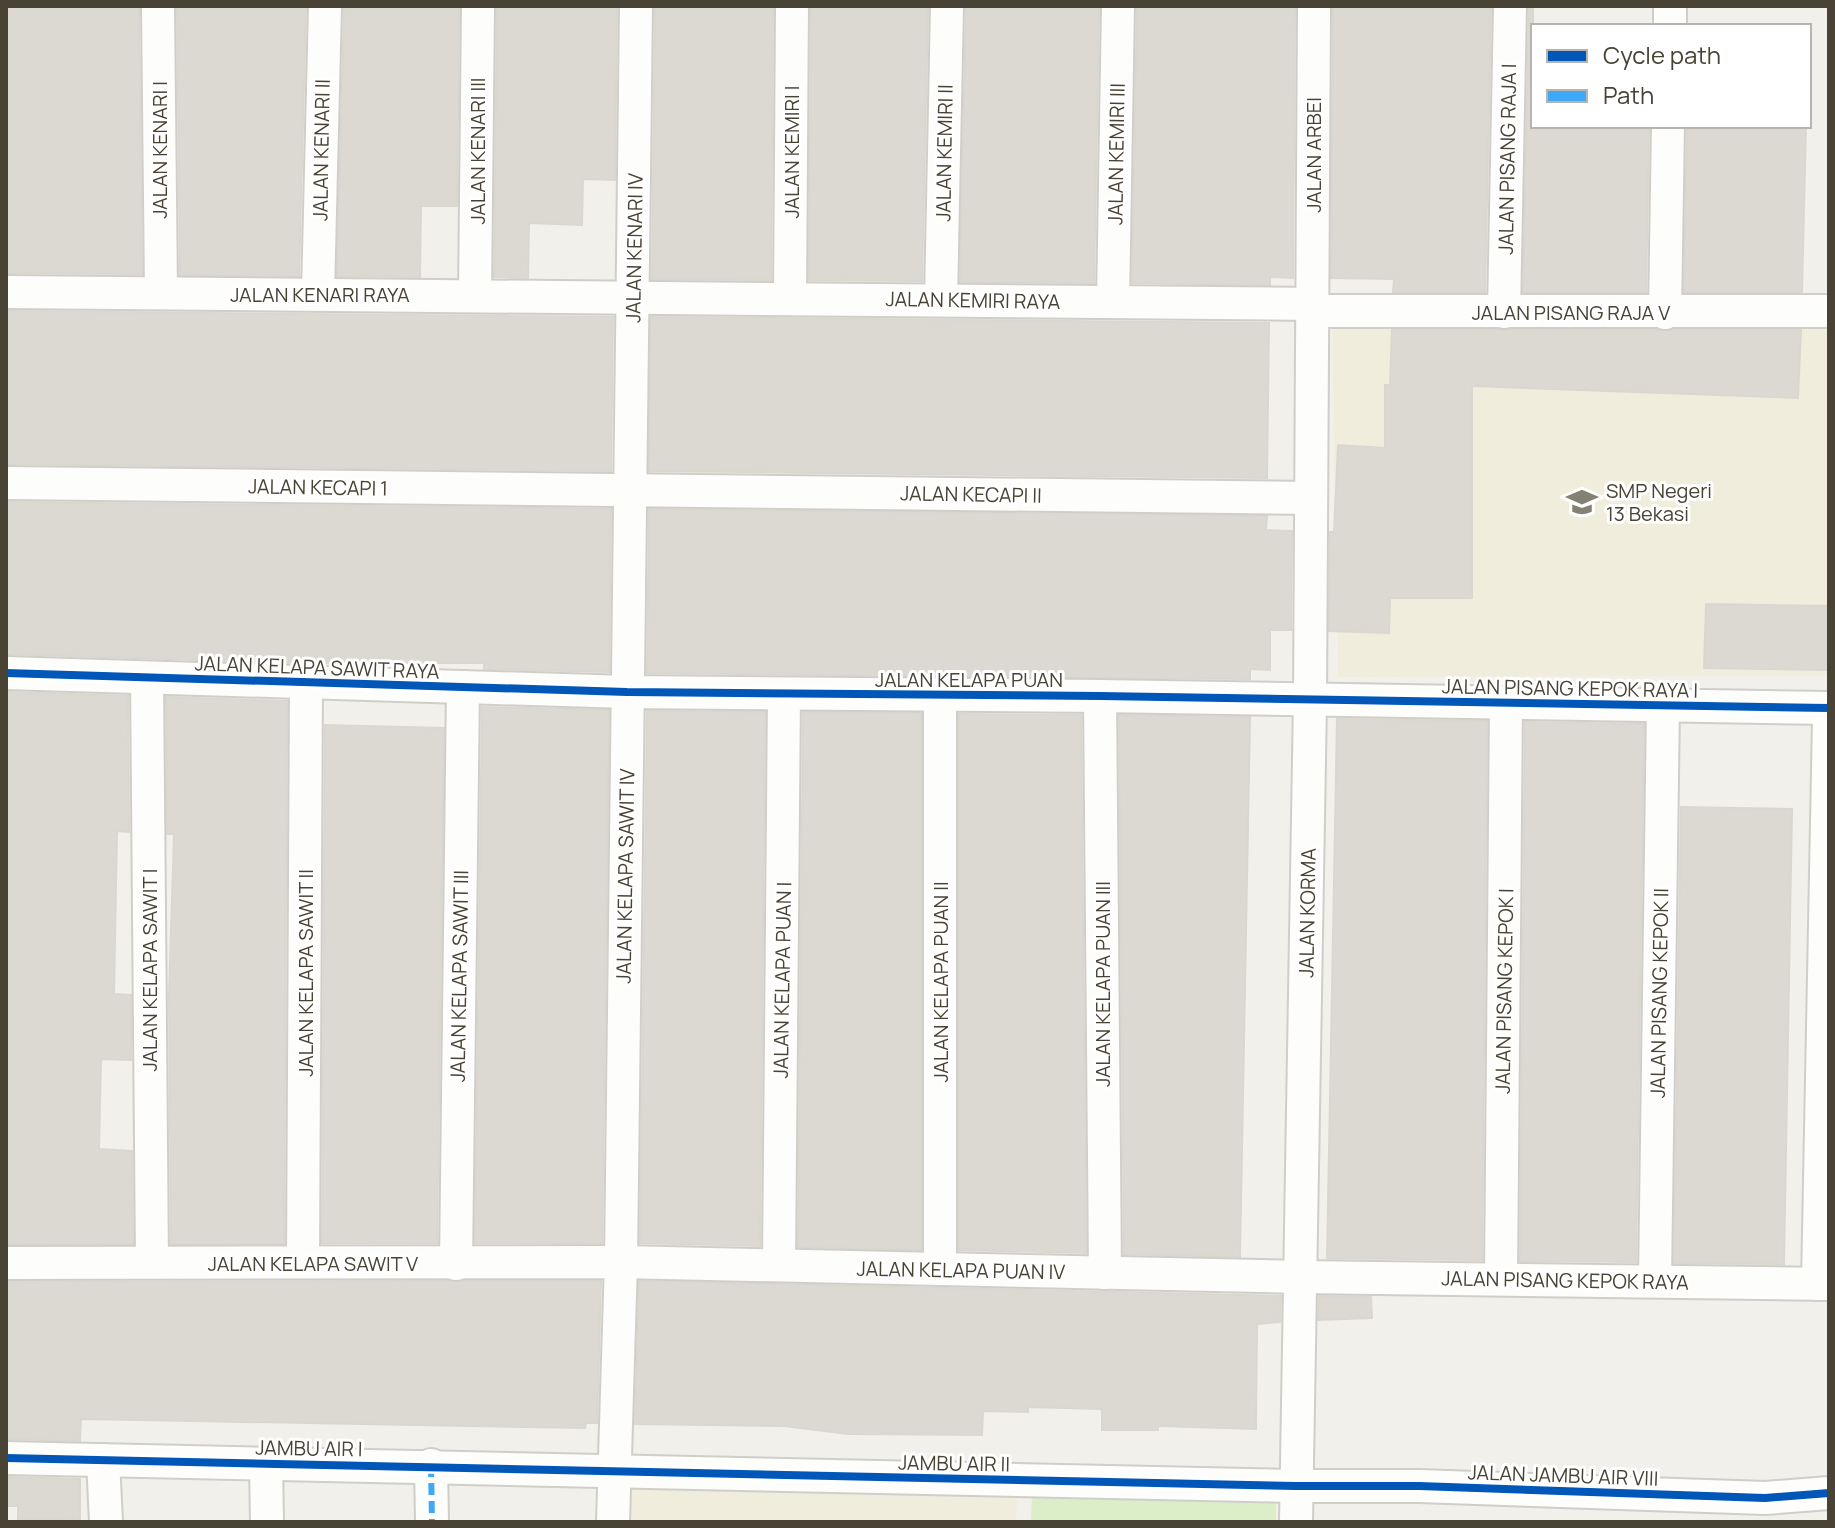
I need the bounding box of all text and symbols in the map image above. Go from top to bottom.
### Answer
legend [1531,24,1811,128]
text: Cycle path [1603,38,1721,71]
street label: JALAN PISANG RAJA I [1492,63,1522,255]
street label: JALAN KENARI III [464,77,491,225]
text: Path [1603,78,1654,111]
street label: JALAN KENARI II [306,79,336,221]
street label: JALAN KENARI I [146,81,173,219]
street label: JALAN KEMIRI III [1101,83,1131,225]
street label: JALAN KEMIRI II [929,84,959,222]
street label: JALAN KEMIRI I [778,86,805,218]
street label: JALAN ARBEI [1300,97,1327,213]
street label: JALAN KENARI IV [619,173,649,323]
street label: JALAN KENARI RAYA [230,281,410,308]
street label: JALAN KEMIRI RAYA [885,285,1061,315]
street label: JALAN PISANG RAJA V [1472,299,1670,326]
street label: JALAN KECAPI 1 [248,472,388,502]
place label: SMP Negeri 13 Bekasi [1606,477,1712,527]
street label: JALAN KECAPI II [900,479,1042,509]
school or university icon: SMP Negeri 13 Bekasi [1565,485,1599,519]
street label: JALAN KELAPA SAWIT RAYA [194,649,440,685]
street label: JALAN KELAPA PUAN [875,666,1063,693]
street label: JALAN PISANG KEPOK RAYA I [1442,672,1698,704]
street label: JALAN KELAPA SAWIT IV [610,768,640,984]
street label: JALAN KORMA [1292,848,1322,978]
street label: JALAN KELAPA SAWIT I [136,869,163,1072]
street label: JALAN KELAPA SAWIT II [292,869,319,1077]
street label: JALAN KELAPA SAWIT III [444,870,474,1082]
street label: JALAN KELAPA PUAN I [767,881,797,1079]
street label: JALAN KELAPA PUAN II [927,881,954,1083]
street label: JALAN KELAPA PUAN III [1089,881,1116,1087]
street label: JALAN PISANG KEPOK I [1489,888,1519,1094]
street label: JALAN PISANG KEPOK II [1644,888,1674,1098]
street label: JALAN KELAPA SAWIT V [208,1250,418,1277]
street label: JALAN KELAPA PUAN IV [856,1255,1066,1285]
street label: JALAN PISANG KEPOK RAYA [1441,1264,1689,1296]
street label: JAMBU AIR I [255,1434,363,1462]
street label: JAMBU AIR II [898,1449,1010,1477]
street label: JALAN JAMBU AIR VIII [1467,1458,1659,1492]

